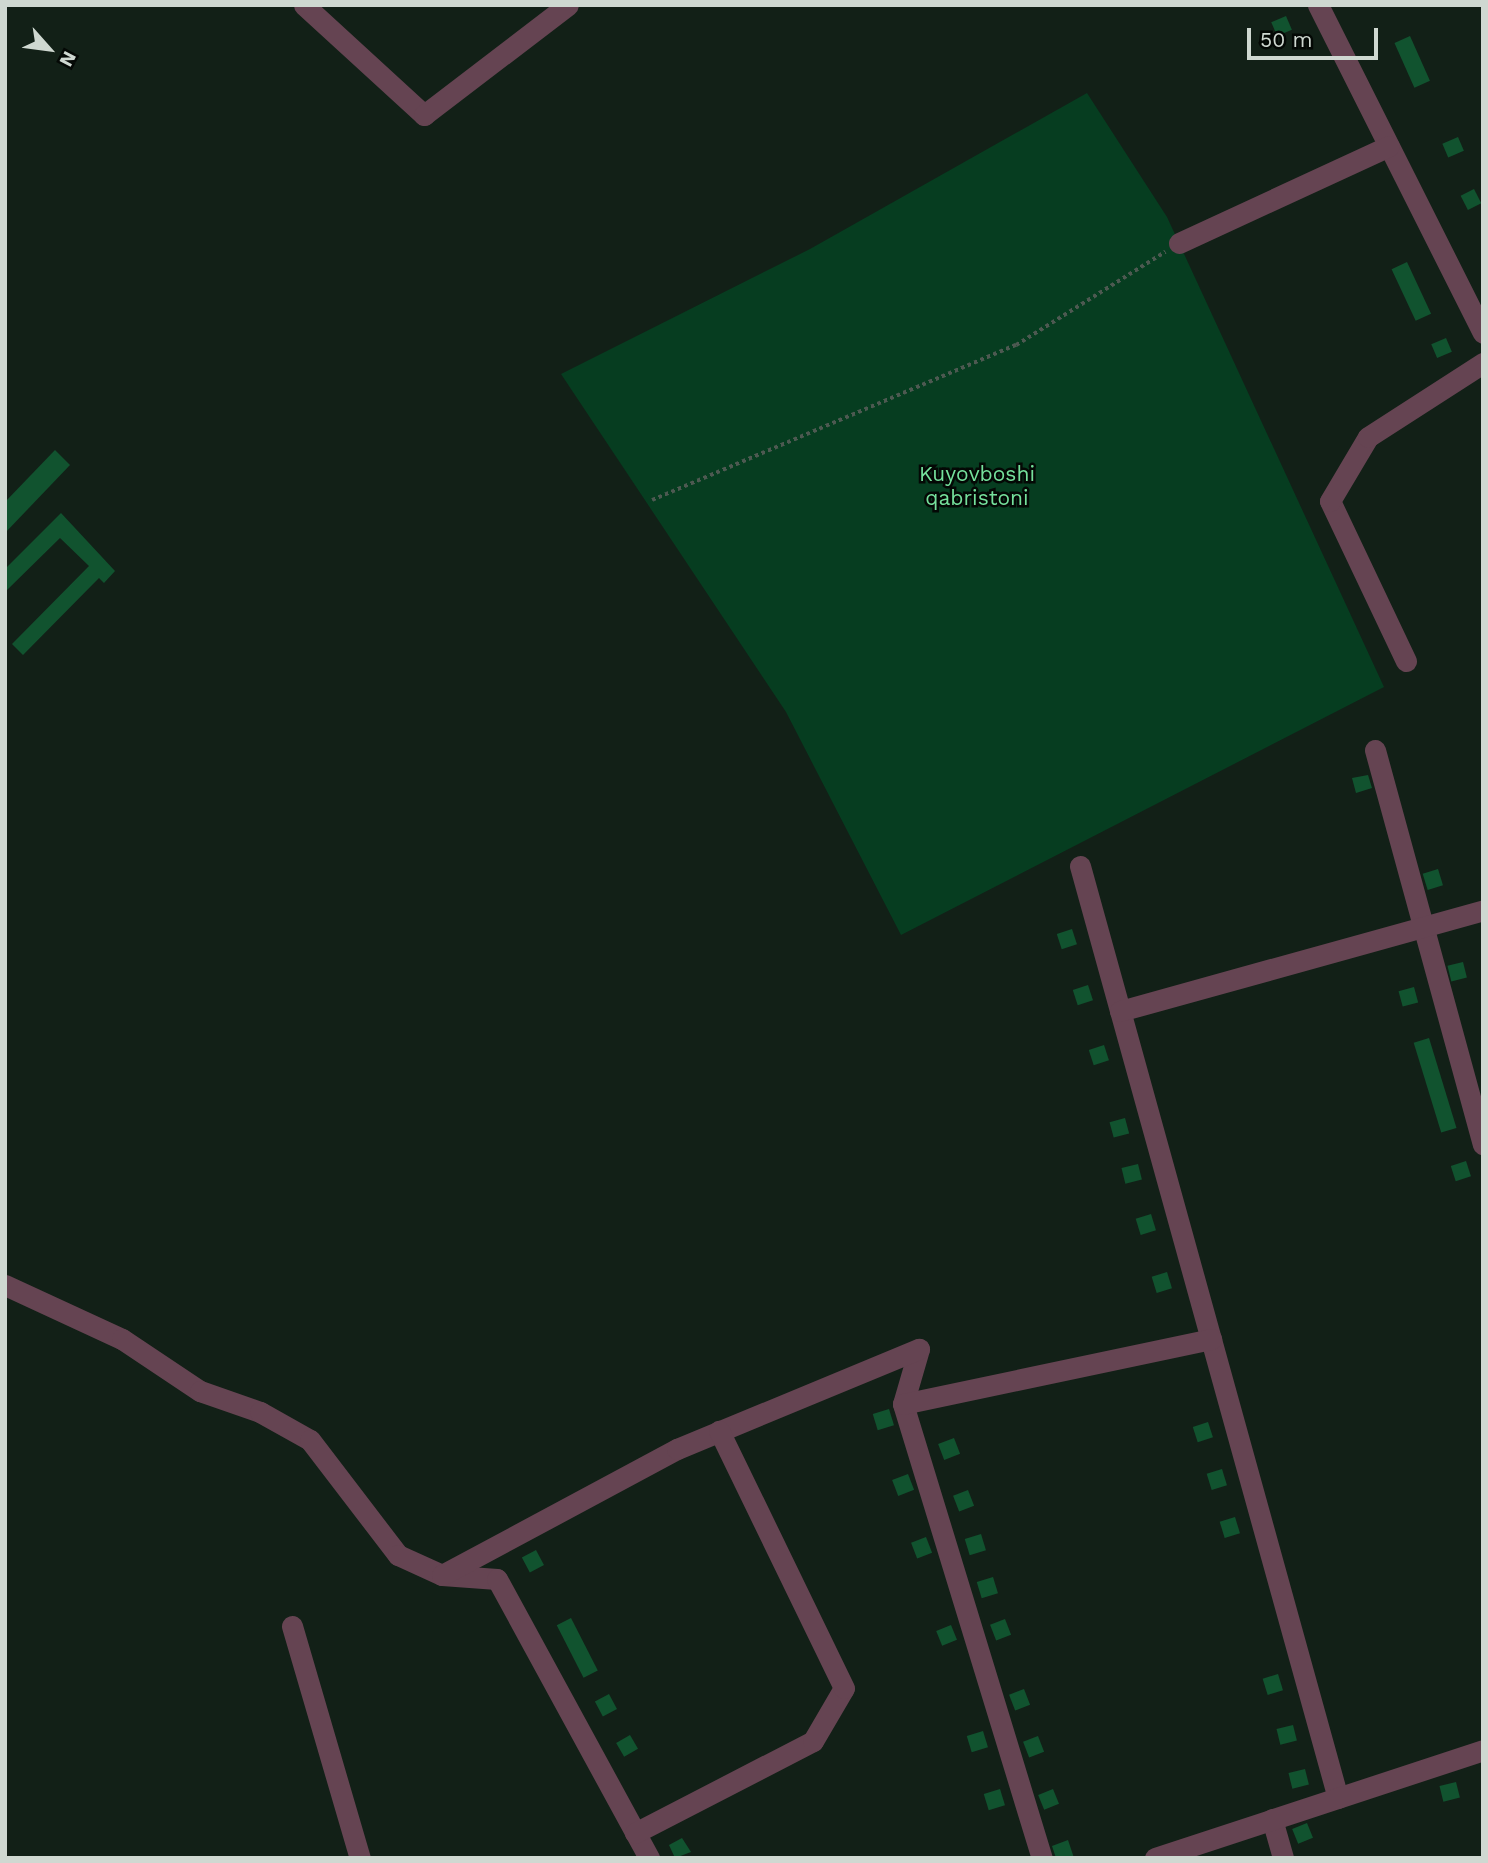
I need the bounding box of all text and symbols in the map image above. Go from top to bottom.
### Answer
north arrow [14,14,84,84]
scale bar [1250,14,1381,58]
text: 50 m [1260,27,1312,52]
text: N [55,47,81,71]
park label: Kuyovboshi qabristoni [919,461,1035,511]

